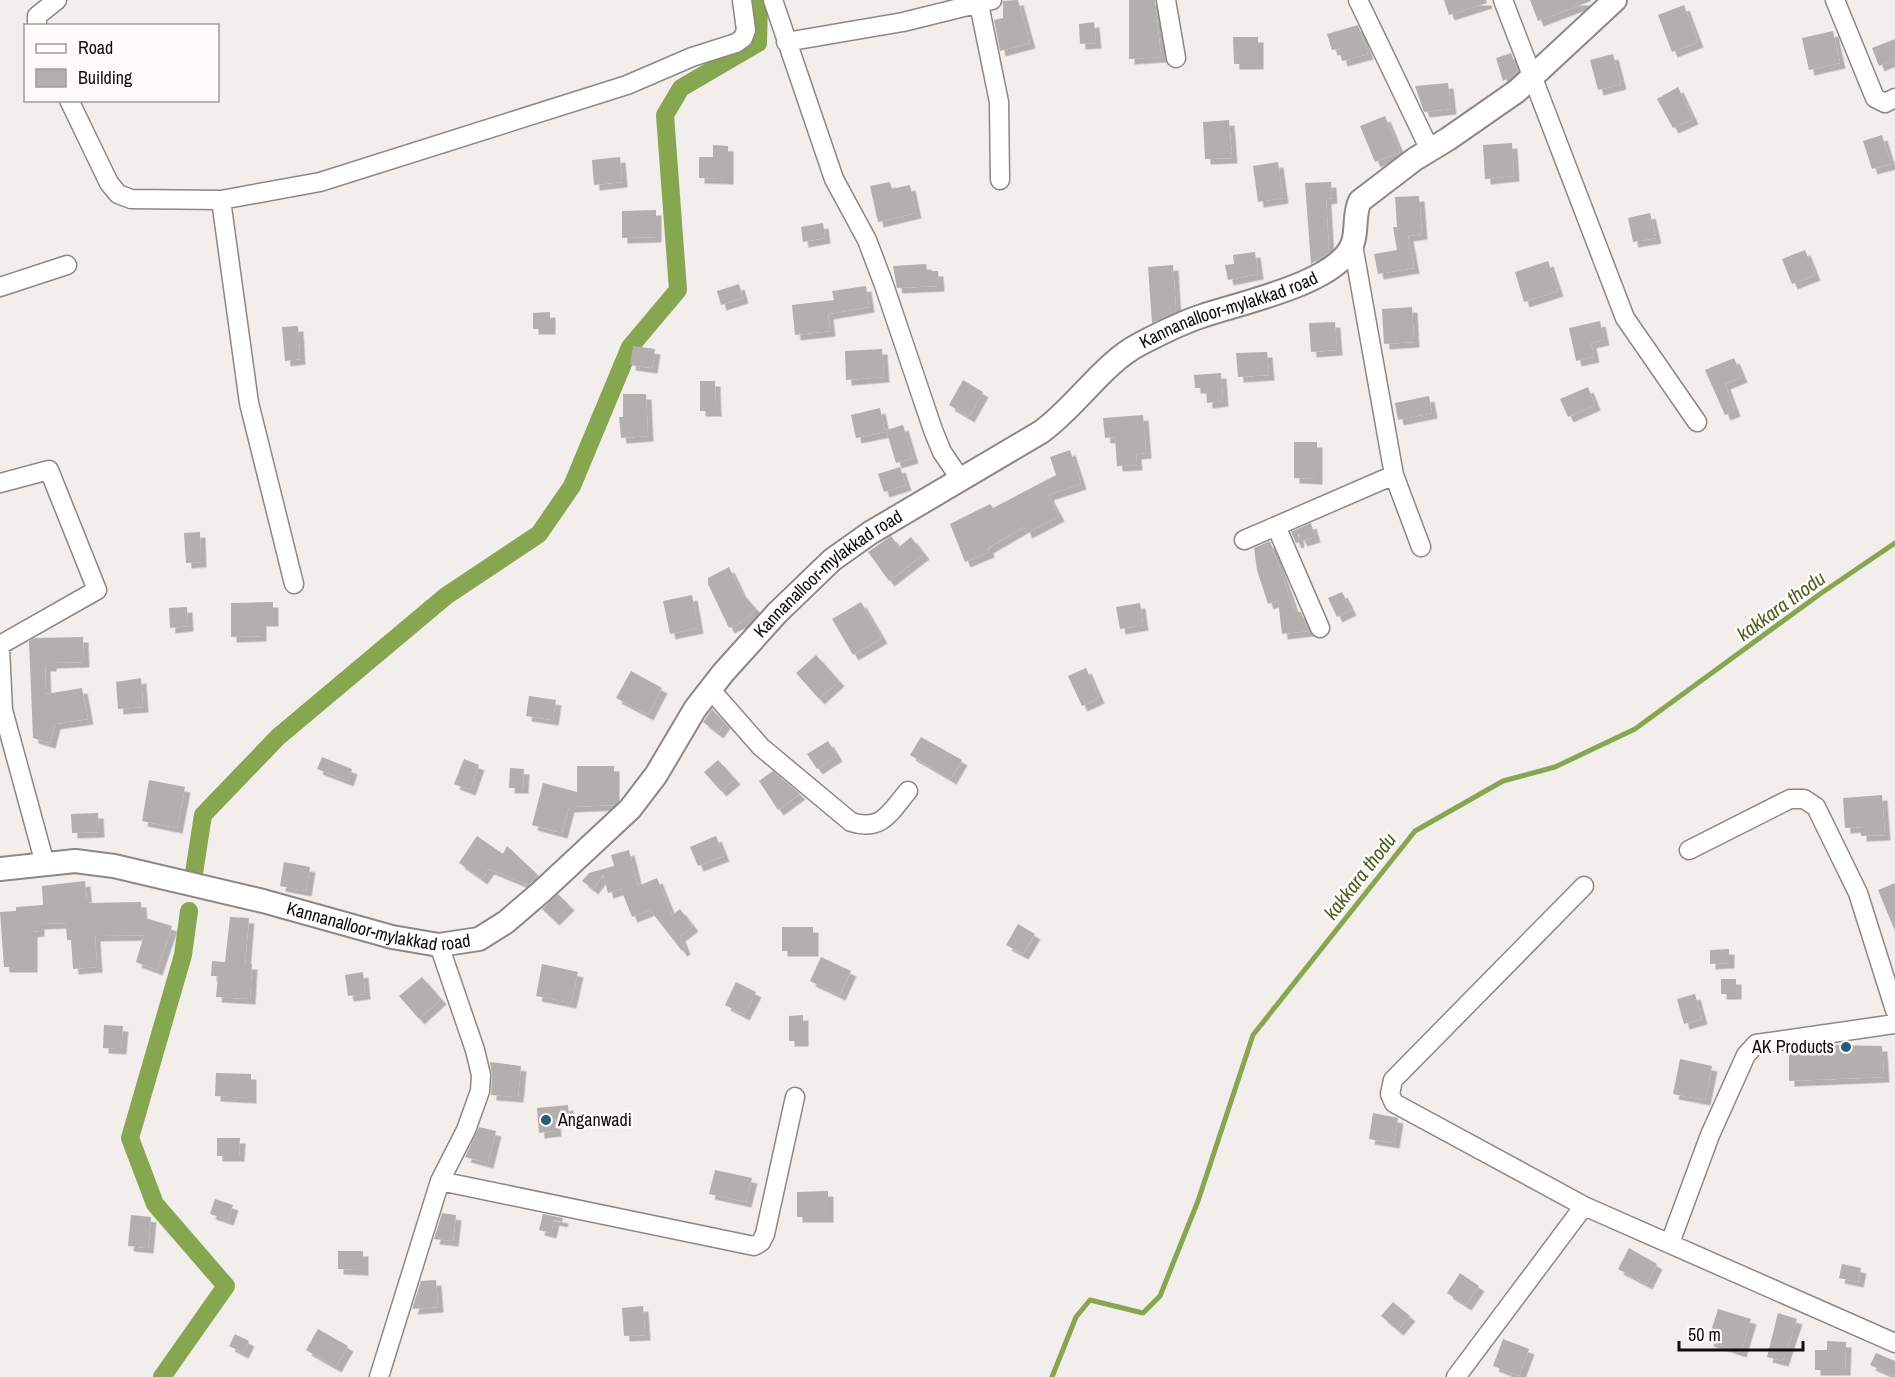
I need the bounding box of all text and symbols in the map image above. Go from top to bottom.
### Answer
legend [24,24,219,102]
text: Road [78,35,113,60]
text: Building [78,65,133,90]
street label: Kannanalloor-mylakkad road [1135,265,1322,354]
street label: Kannanalloor-mylakkad road [748,504,907,643]
water label: kakkara thodu [1731,564,1830,647]
water label: kakkara thodu [1317,827,1402,925]
street label: Kannanalloor-mylakkad road [284,895,472,957]
place label: AK Products [1751,1034,1834,1059]
marker: AK Products [1839,1040,1853,1054]
place label: Anganwadi [557,1107,632,1132]
marker: Anganwadi [539,1113,553,1127]
scale bar [1679,1314,1804,1352]
text: 50 m [1688,1322,1721,1347]

